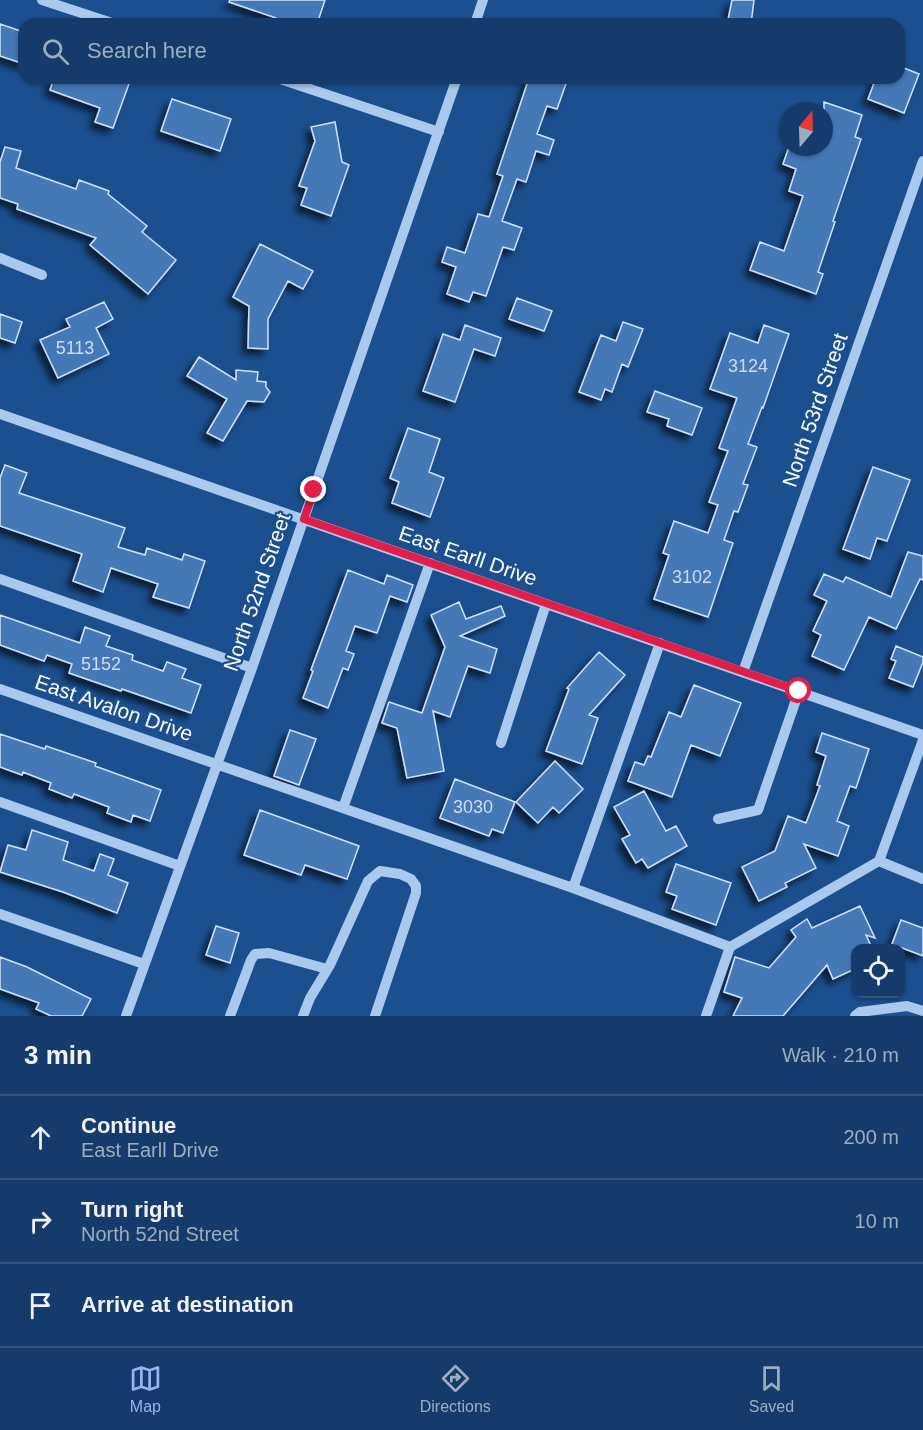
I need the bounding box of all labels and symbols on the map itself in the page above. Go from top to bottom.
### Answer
north arrow [779,102,833,156]
street label: North 53rd Street [777,330,852,490]
house number: 5113 [56,338,94,358]
house number: 3124 [728,356,768,376]
route end [300,476,326,502]
street label: North 52nd Street [219,510,294,674]
street label: East Earll Drive [396,521,540,590]
house number: 3102 [672,567,712,587]
house number: 5152 [81,654,121,674]
street label: East Avalon Drive [32,670,196,745]
route start [785,677,811,703]
house number: 3030 [453,797,493,817]

